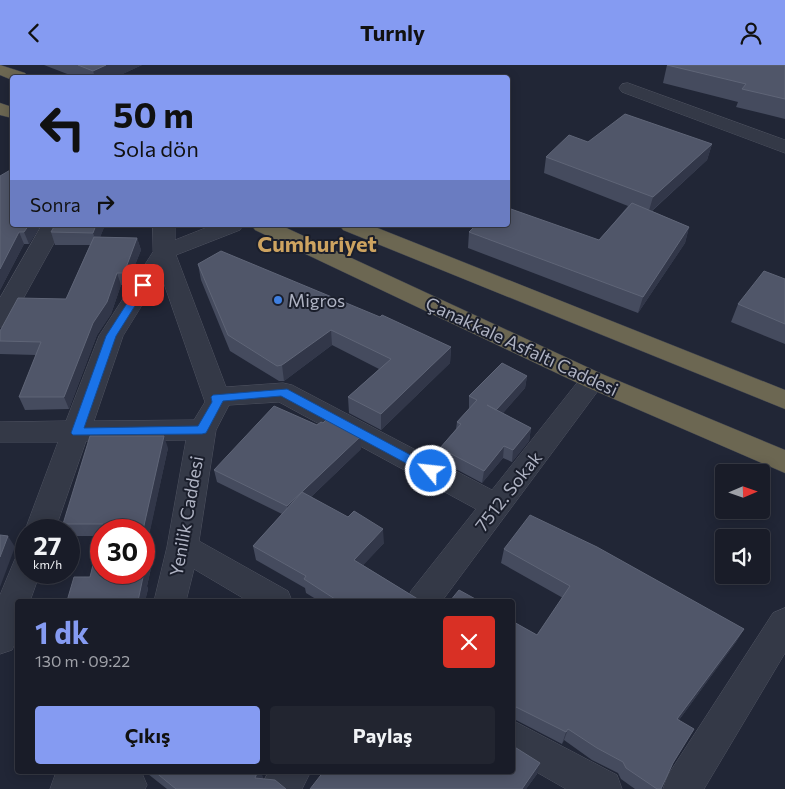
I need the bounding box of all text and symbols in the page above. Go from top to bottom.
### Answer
icon: back [20,19,48,47]
text: Turnly [360,19,425,46]
icon: person [737,19,765,47]
text: 50 m [113,92,194,135]
icon: left [30,95,95,160]
text: Sola dön [113,135,199,162]
icon: right [91,190,119,218]
text: Sonra [30,193,81,216]
district label: Cumhuriyet [257,230,377,257]
pin [122,264,164,306]
icon: arrive [129,271,157,299]
place label: Migros [288,289,345,311]
street label: Çanakkale Asfaltı Caddesi [422,292,622,400]
marker: Migros [272,294,284,306]
position arrow [404,444,456,496]
street label: 7512. Sokak [470,446,546,535]
street label: Yenilik Caddesi [165,454,207,578]
north arrow [715,464,770,519]
map controls [715,464,770,584]
speed limit sign: 30 [90,519,155,584]
button: sound [715,529,770,584]
text: 27 [34,530,61,560]
text: km/h [33,557,62,571]
text: 1 dk [35,613,89,650]
button: close [443,616,495,668]
text: 130 m · 09:22 [35,651,130,670]
button: Çıkış [35,706,260,764]
button: Paylaş [270,706,495,764]

